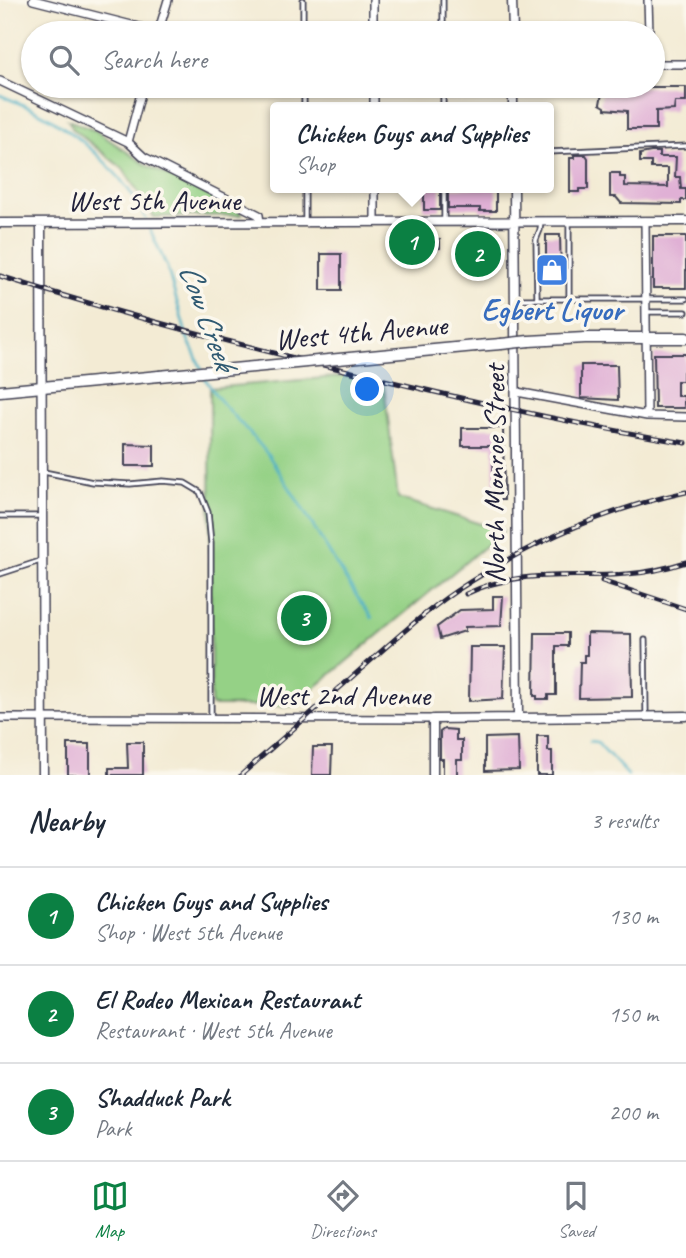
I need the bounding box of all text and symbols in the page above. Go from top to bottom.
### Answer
search box [21,21,665,98]
icon: search [45,41,83,79]
text: Search here [101,43,207,76]
popup [270,102,554,193]
text: Chicken Guys and Supplies [296,117,528,150]
text: Shop [296,150,335,179]
street label: West 5th Avenue [68,181,242,219]
pin: 1 [389,216,435,268]
pin: 2 [455,228,501,280]
shop icon: Egbert Liquor [533,251,571,289]
water label: Cow Creek [169,258,248,381]
place label: Egbert Liquor [482,291,626,329]
street label: West 4th Avenue [273,305,451,358]
street label: North Monroe Street [475,361,513,584]
your location [350,372,384,406]
pin: 3 [281,592,327,644]
street label: West 2nd Avenue [256,676,432,714]
text: Nearby [28,802,104,840]
text: 3 results [591,806,658,835]
text: Chicken Guys and Supplies [95,885,327,918]
text: 1 [46,902,56,931]
text: 130 m [609,902,658,931]
text: Shop · West 5th Avenue [95,918,282,947]
text: El Rodeo Mexican Restaurant [95,983,360,1016]
text: 2 [46,1000,56,1029]
text: 150 m [609,1000,658,1029]
text: Restaurant · West 5th Avenue [95,1016,332,1045]
text: Shadduck Park [95,1081,229,1114]
text: 3 [46,1098,56,1127]
text: 200 m [609,1098,658,1127]
text: Park [95,1114,131,1143]
tab: Map [91,1177,129,1243]
tab: Directions [310,1177,376,1243]
tab: Saved [557,1177,595,1243]

